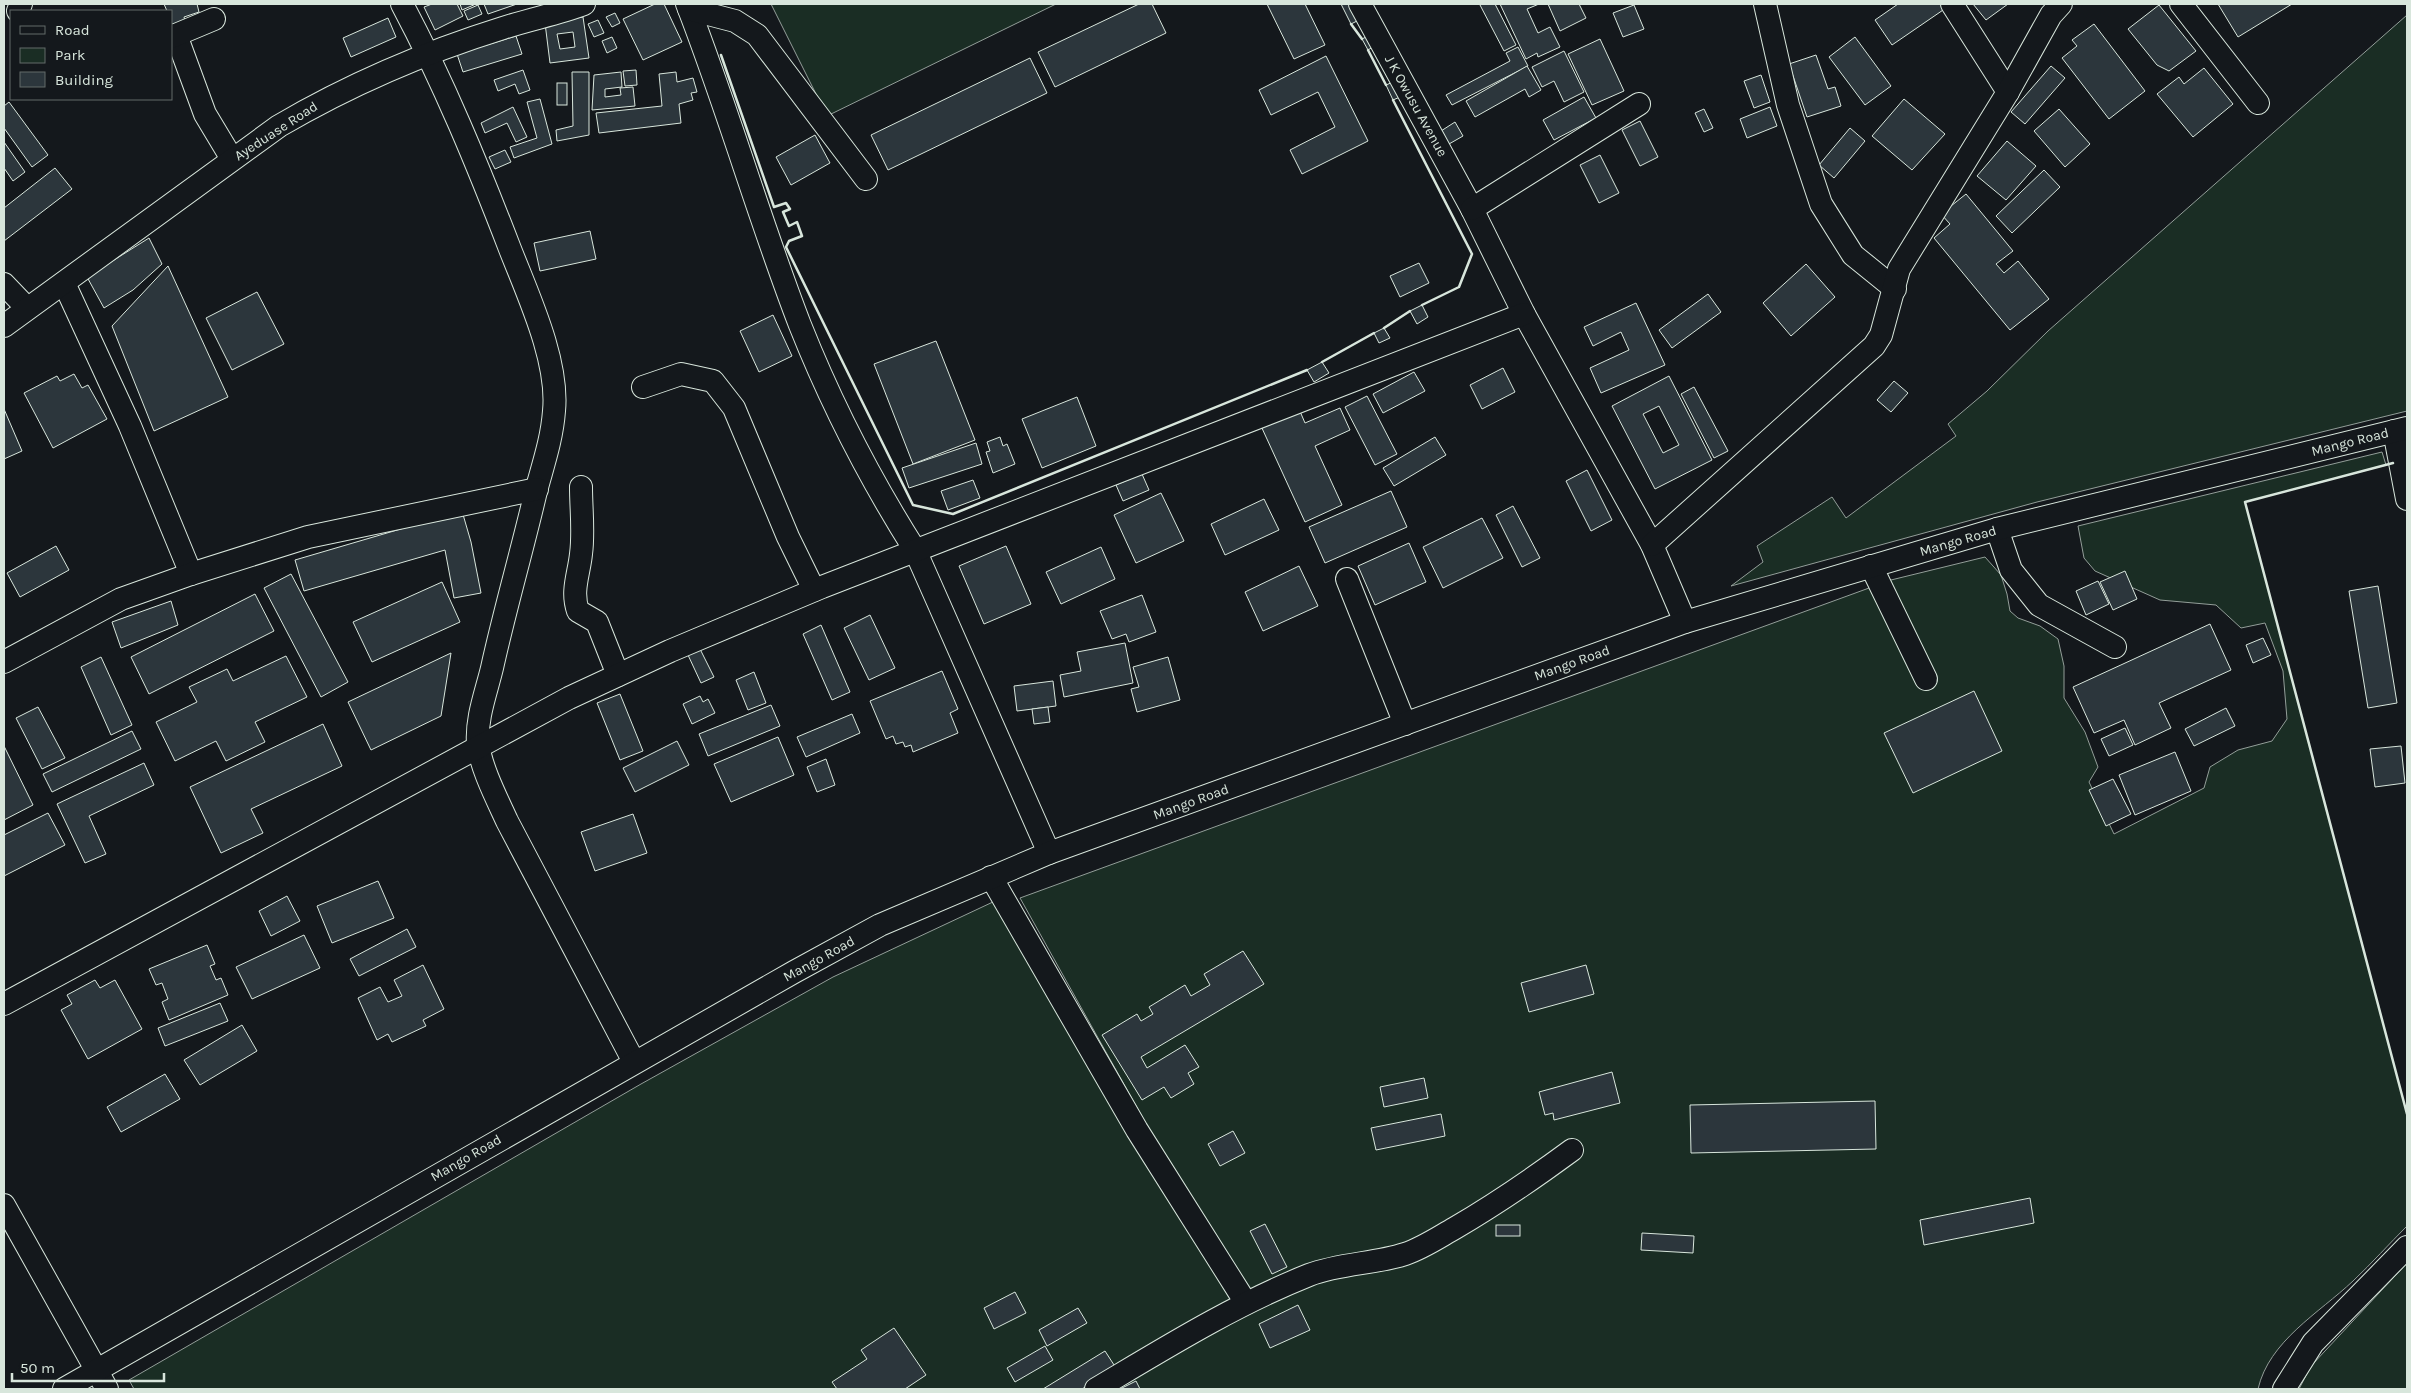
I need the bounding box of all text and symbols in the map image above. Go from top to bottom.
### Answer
legend [10,10,172,100]
text: Road [55,21,90,39]
text: Park [55,46,85,64]
street label: J K Owusu Avenue [1381,52,1451,160]
text: Building [55,71,113,89]
street label: Ayeduase Road [231,98,321,164]
street label: Mango Road [2310,424,2390,460]
street label: Mango Road [1918,522,1998,560]
street label: Mango Road [1532,641,1612,685]
street label: Mango Road [1151,780,1231,824]
street label: Mango Road [780,932,858,986]
street label: Mango Road [427,1131,505,1185]
scale bar [12,1350,165,1382]
text: 50 m [20,1359,55,1377]

